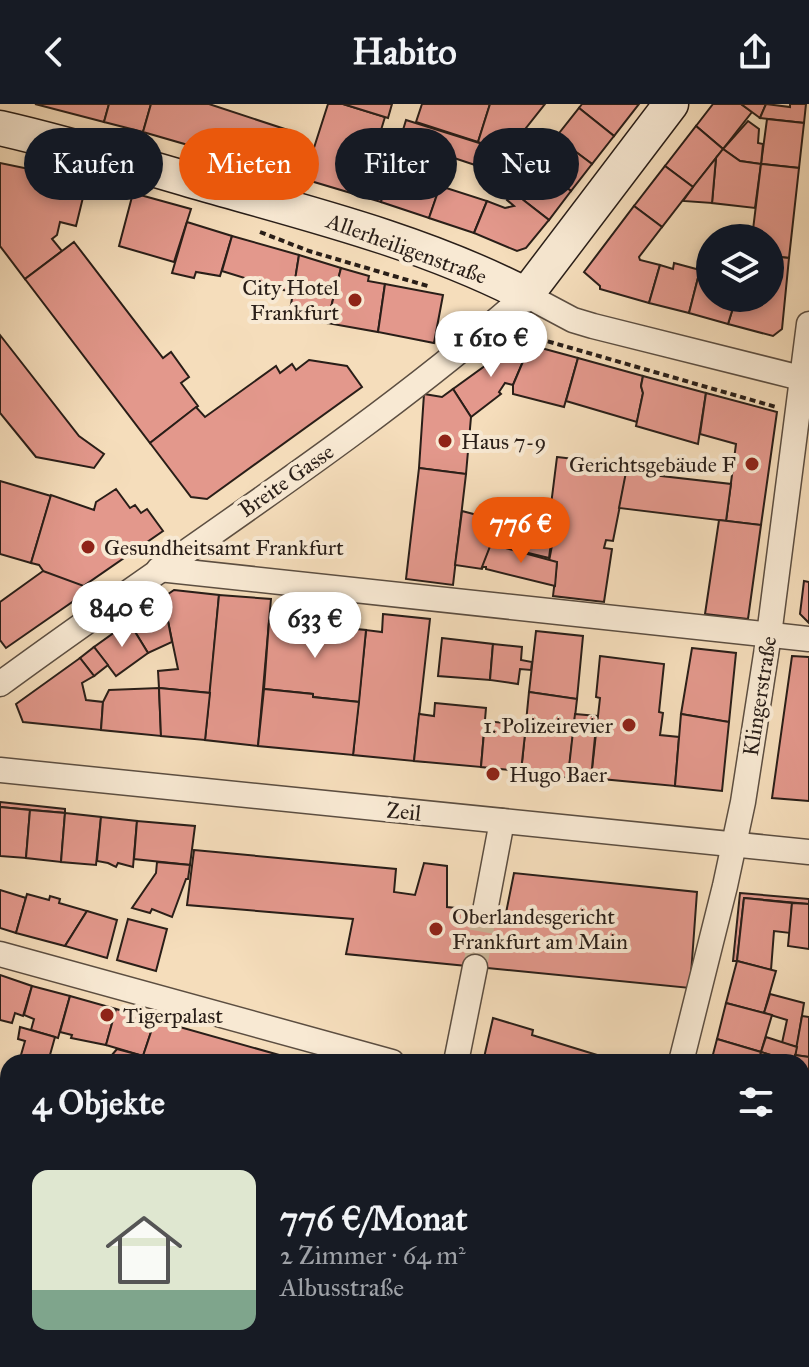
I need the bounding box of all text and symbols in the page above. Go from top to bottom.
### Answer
icon: back [32,30,76,74]
text: Habito [352,30,457,74]
icon: share [733,30,777,74]
chip: Kaufen [24,128,163,200]
chip: Mieten [179,128,319,200]
chip: Filter [335,128,457,200]
chip: Neu [473,128,579,200]
street label: Allerheiligenstraße [322,207,491,290]
map controls [696,224,784,312]
button: layers [696,224,784,312]
place label: City Hotel Frankfurt [242,274,339,326]
marker: City Hotel Frankfurt [346,291,364,309]
pin: 1 610 € [417,311,565,379]
text: 1 610 € [453,321,529,353]
place label: Haus 7-9 [461,428,546,455]
marker: Haus 7-9 [436,432,454,450]
street label: Breite Gasse [234,438,339,523]
place label: Gerichtsgebäude F [569,451,736,478]
marker: Gerichtsgebäude F [743,455,761,473]
pin: 776 € [465,497,577,565]
text: 776 € [490,507,552,539]
place label: Gesundheitsamt Frankfurt [104,534,344,561]
marker: Gesundheitsamt Frankfurt [79,538,97,556]
pin: 840 € [66,581,178,649]
text: 840 € [90,591,154,623]
pin: 633 € [259,592,371,660]
text: 633 € [287,602,343,634]
street label: Klingerstraße [737,634,782,758]
place label: 1. Polizeirevier [483,712,614,739]
marker: 1. Polizeirevier [620,716,638,734]
place label: Hugo Baer [509,761,608,788]
marker: Hugo Baer [484,765,502,783]
street label: Zeil [385,796,423,827]
place label: Oberlandesgericht Frankfurt am Main [452,903,628,955]
marker: Oberlandesgericht Frankfurt am Main [427,920,445,938]
place label: Tigerpalast [123,1002,223,1029]
marker: Tigerpalast [98,1006,116,1024]
icon: filters [734,1080,778,1124]
text: 4 Objekte [32,1082,165,1123]
text: 776 €/Monat [280,1198,468,1239]
icon: home [96,1202,192,1298]
text: 2 Zimmer · 64 m² [280,1239,466,1271]
text: Albusstraße [280,1271,404,1303]

